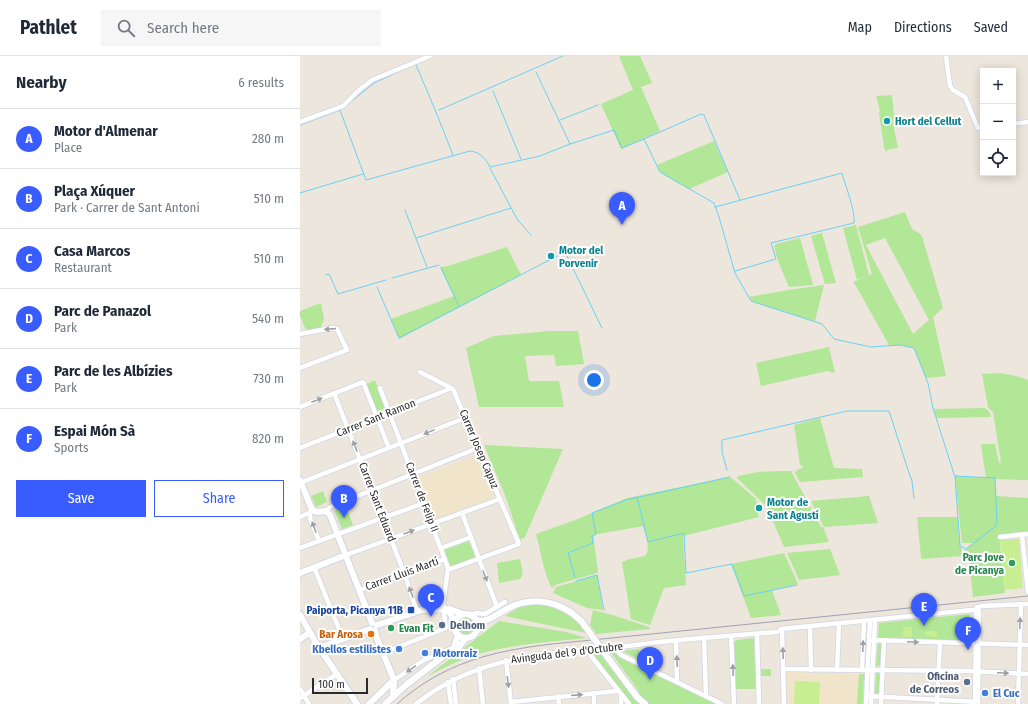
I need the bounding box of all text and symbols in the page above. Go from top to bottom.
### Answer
search box [101,10,381,46]
text: Pathlet [20,16,77,39]
icon: search [115,17,137,39]
text: Search here [147,19,219,37]
text: Map [848,19,872,36]
text: Directions [894,19,952,36]
text: Saved [974,19,1008,36]
map controls [980,68,1016,176]
button: + [980,68,1016,104]
text: Nearby [16,72,67,93]
text: 6 results [238,75,284,90]
button: − [980,104,1016,140]
place label: Hort del Cellut [895,115,961,128]
marker: Hort del Cellut [882,116,892,126]
text: Motor d'Almenar [54,122,158,140]
text: A [25,131,33,146]
text: 280 m [252,131,284,146]
text: Place [54,140,82,155]
button: locate [980,140,1016,176]
text: Plaça Xúquer [54,182,135,200]
text: B [25,191,33,206]
text: 510 m [254,191,284,206]
pin: A [609,192,635,225]
text: Park · Carrer de Sant Antoni [54,200,200,215]
text: Casa Marcos [54,242,130,260]
place label: Motor del Porvenir [559,244,604,270]
text: C [26,251,32,266]
text: 510 m [254,251,284,266]
marker: Motor del Porvenir [546,251,556,261]
text: Restaurant [54,260,112,275]
text: Parc de Panazol [54,302,151,320]
text: D [25,311,33,326]
text: 540 m [252,311,284,326]
text: Park [54,320,77,335]
one-way arrow [324,326,336,333]
text: Parc de les Albízies [54,362,172,380]
your location [584,370,604,390]
text: E [26,371,32,386]
text: 730 m [253,371,284,386]
text: Park [54,380,77,395]
one-way arrow [312,396,324,402]
street label: Carrer Sant Ramon [335,396,417,440]
street label: Carrer Josep Capuz [457,408,502,491]
text: Espai Món Sà [54,422,135,440]
one-way arrow [423,430,435,436]
text: F [26,431,32,446]
text: 820 m [252,431,284,446]
text: Sports [54,440,89,455]
one-way arrow [351,440,357,452]
street label: Carrer Sant Eduard [356,460,398,544]
street label: Carrer de Felip II [403,460,441,534]
button: Save [16,480,146,517]
button: Share [154,480,284,517]
pin: B [331,485,357,518]
place label: Motor de Sant Agustí [767,496,819,522]
marker: Motor de Sant Agustí [754,503,764,513]
one-way arrow [310,521,316,533]
one-way arrow [403,529,415,535]
place label: Parc Jove de Picanya [955,551,1005,577]
street label: Carrer Lluís Martí [364,555,441,593]
marker: Parc Jove de Picanya [1007,558,1017,568]
one-way arrow [483,570,489,582]
pin: C [418,584,444,617]
one-way arrow [407,586,413,598]
pin: E [911,593,937,626]
place label: Paiporta, Picanya 11B [307,604,403,617]
marker: Paiporta, Picanya 11B [406,605,416,615]
one-way arrow [1017,616,1023,629]
pin: F [955,617,981,650]
place label: Delhom [450,619,485,632]
marker: Delhom [437,620,447,630]
place label: Evan Fit [399,622,434,635]
marker: Evan Fit [386,623,396,633]
place label: Bar Arosa [319,628,364,641]
marker: Bar Arosa [366,629,376,639]
one-way arrow [907,638,919,645]
one-way arrow [860,639,866,652]
street label: Avinguda del 9 d'Octubre [510,640,624,666]
place label: Kbellos estilistes [312,643,391,656]
marker: Kbellos estilistes [394,644,404,654]
one-way arrow [780,646,786,659]
place label: Motorraiz [433,647,477,660]
pin: D [637,647,663,680]
marker: Motorraiz [420,648,430,658]
one-way arrow [673,655,680,667]
one-way arrow [729,664,736,676]
one-way arrow [406,665,416,673]
one-way arrow [997,669,1009,676]
place label: Oficina de Correos [910,670,960,696]
scale bar [312,676,368,695]
one-way arrow [505,676,512,688]
marker: Oficina de Correos [962,677,972,687]
text: 100 m [318,678,345,691]
place label: El Cuc [993,687,1020,700]
marker: El Cuc [980,688,990,698]
one-way arrow [571,691,584,698]

